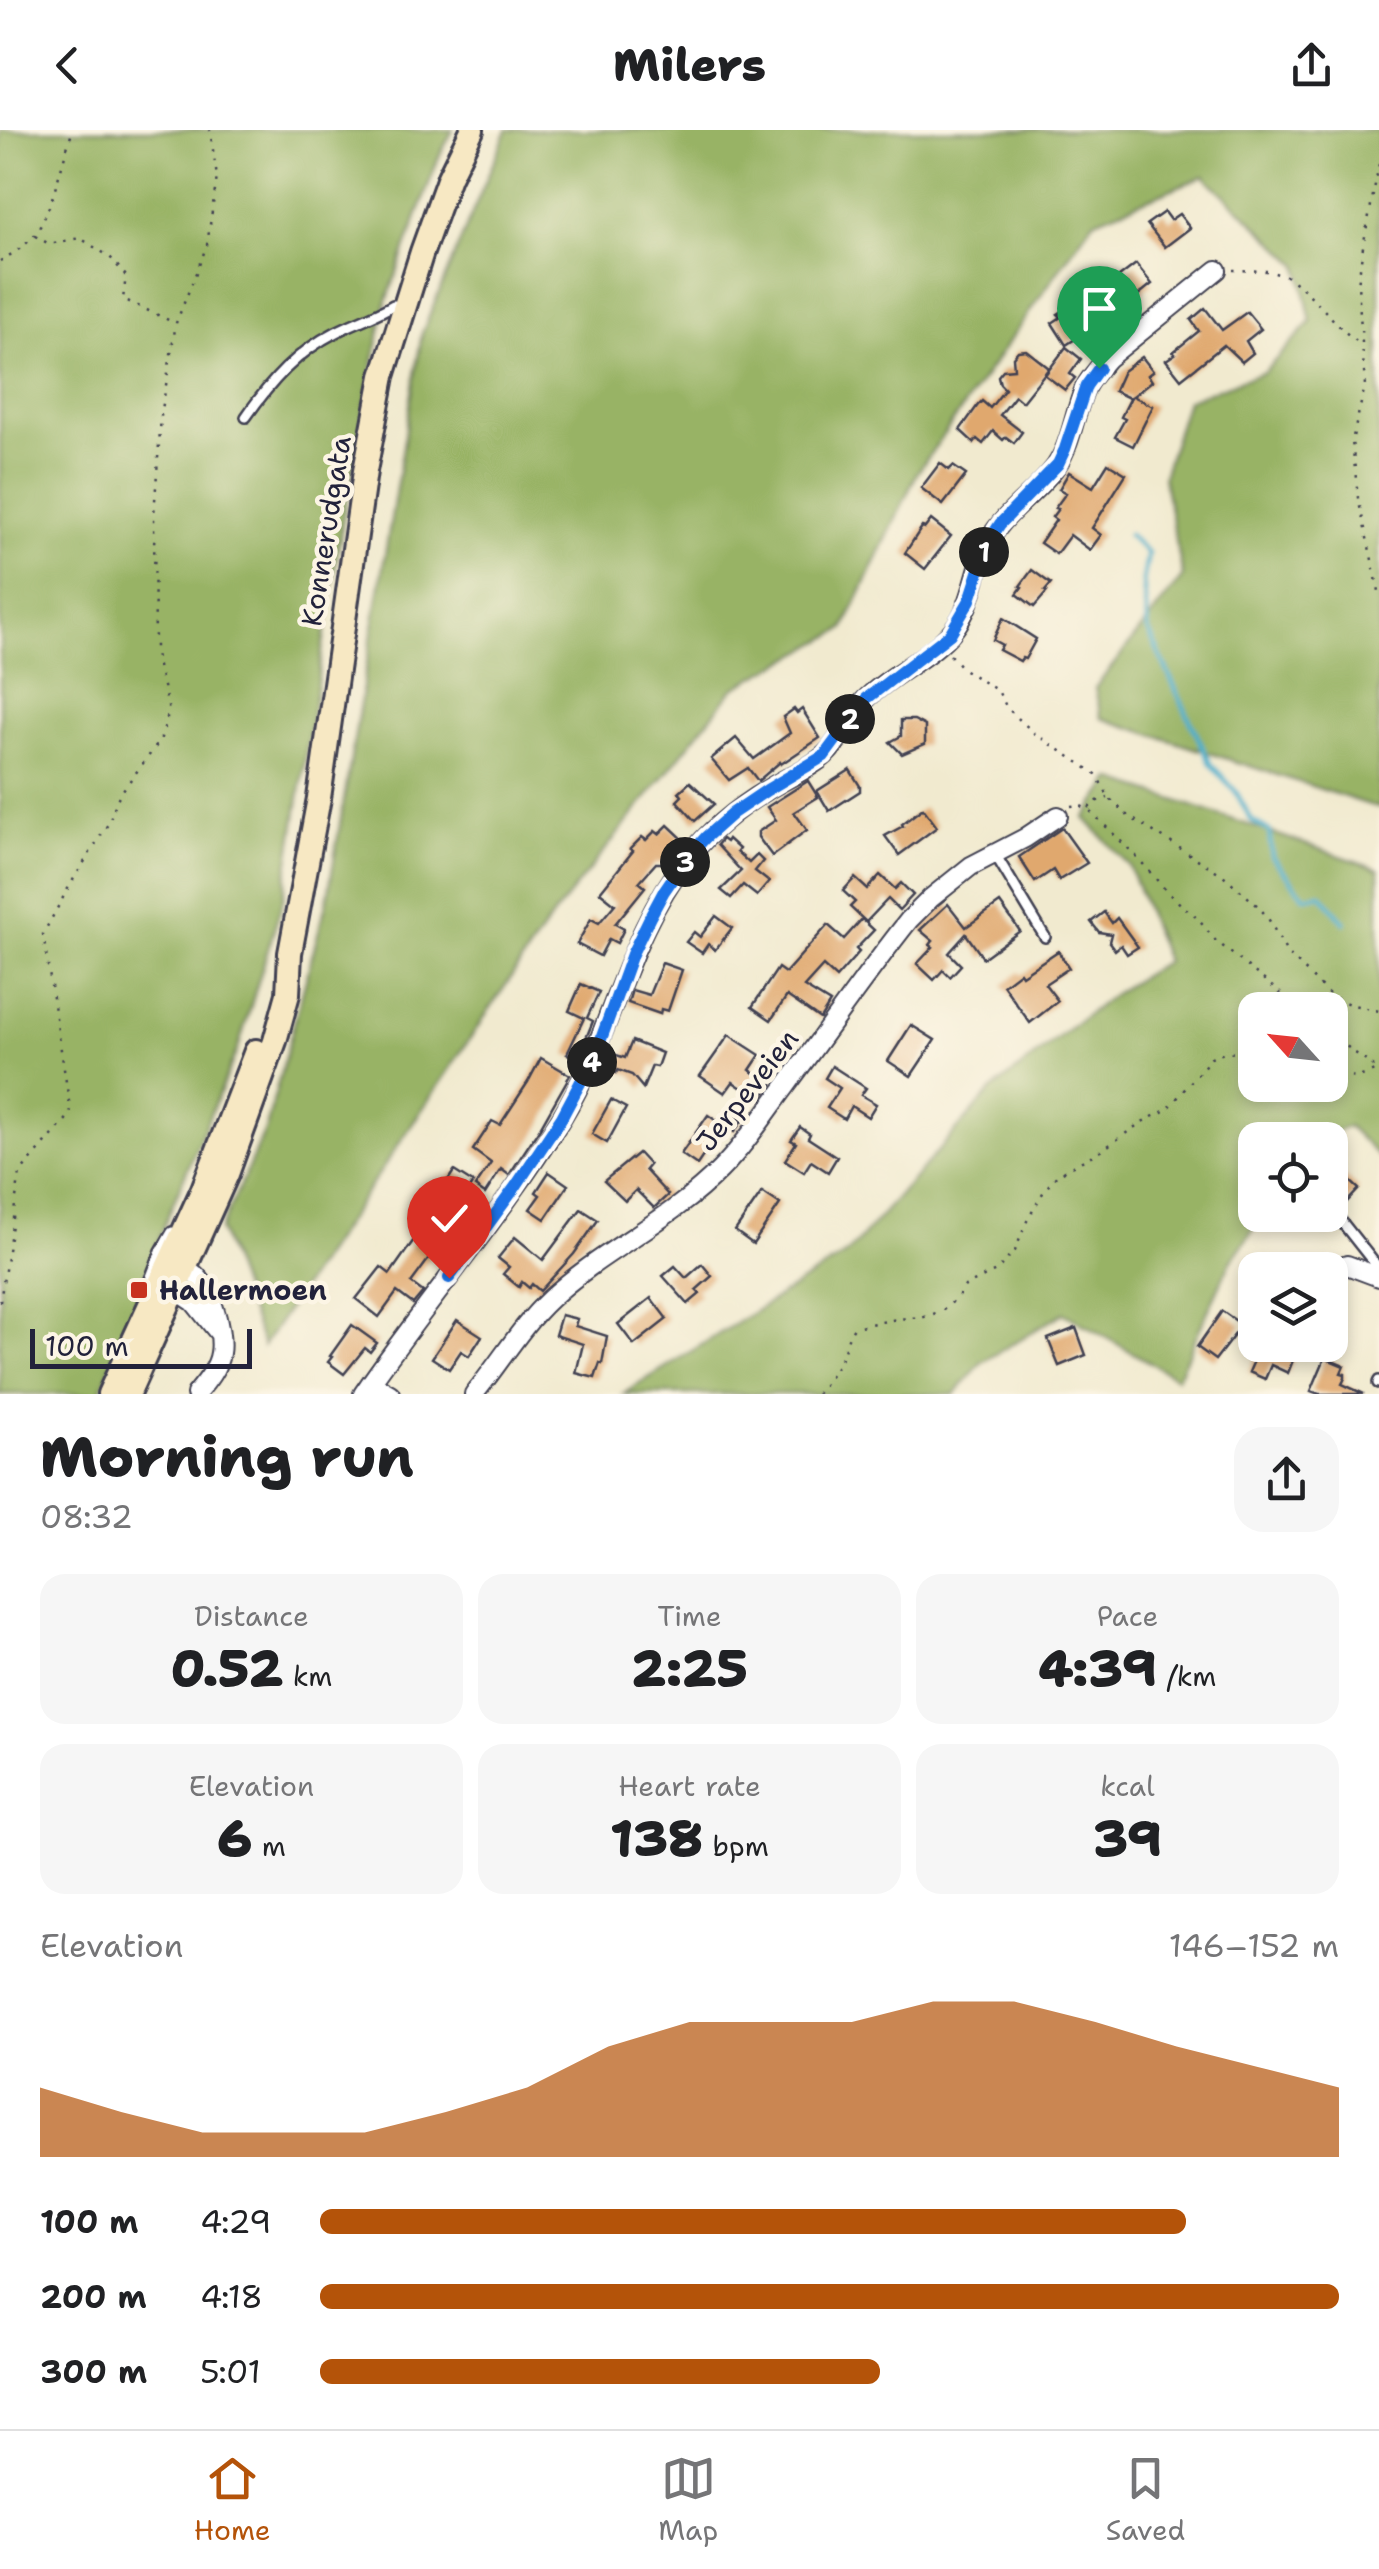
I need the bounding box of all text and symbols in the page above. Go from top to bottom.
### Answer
text: Milers [613,35,766,95]
icon: back [40,38,95,93]
icon: share [1284,38,1339,93]
pin [1057,266,1142,369]
icon: arrive [1072,281,1127,336]
street label: Konnerudgata [292,433,360,629]
pin: 1 [959,527,1009,577]
text: 1 [978,533,990,571]
pin: 2 [825,694,875,744]
text: 2 [840,700,860,738]
pin: 3 [660,837,710,887]
text: 3 [675,843,695,881]
north arrow [1238,992,1348,1102]
map controls [1238,992,1348,1362]
street label: Jerpeveien [687,1021,807,1159]
pin: 4 [567,1037,617,1087]
text: 4 [582,1043,602,1081]
button: locate [1238,1122,1348,1232]
pin [407,1176,492,1279]
icon: check [422,1191,477,1246]
button: layers [1238,1252,1348,1362]
place label: Hallermoen [159,1271,327,1309]
marker: Hallermoen [128,1279,150,1301]
scale bar [30,1324,252,1368]
text: 100 m [45,1327,129,1365]
text: Morning run [40,1420,414,1494]
button: share [1234,1427,1339,1532]
text: 08:32 [40,1495,133,1538]
text: Distance [194,1597,309,1635]
text: Time [657,1597,722,1635]
text: Pace [1097,1597,1158,1635]
text: 0.52 [171,1635,283,1702]
text: 2:25 [631,1635,748,1702]
text: 4:39 [1039,1635,1157,1702]
text: km [283,1657,332,1695]
text: /km [1157,1657,1216,1695]
text: Elevation [189,1767,314,1805]
text: Heart rate [618,1767,761,1805]
text: kcal [1100,1767,1155,1805]
text: 6 [217,1805,252,1872]
text: 138 [610,1805,703,1872]
text: 39 [1093,1805,1162,1872]
text: m [252,1827,286,1865]
text: bpm [703,1827,769,1865]
text: Elevation [40,1924,183,1967]
text: 146–152 m [1169,1924,1339,1967]
text: 100 m [40,2200,139,2243]
text: 4:29 [200,2200,271,2243]
text: 200 m [40,2275,147,2318]
text: 4:18 [200,2275,263,2318]
text: 300 m [40,2350,147,2393]
text: 5:01 [200,2350,261,2393]
tab: Home [194,2451,271,2549]
tab: Map [658,2451,718,2549]
tab: Saved [1106,2451,1185,2549]

